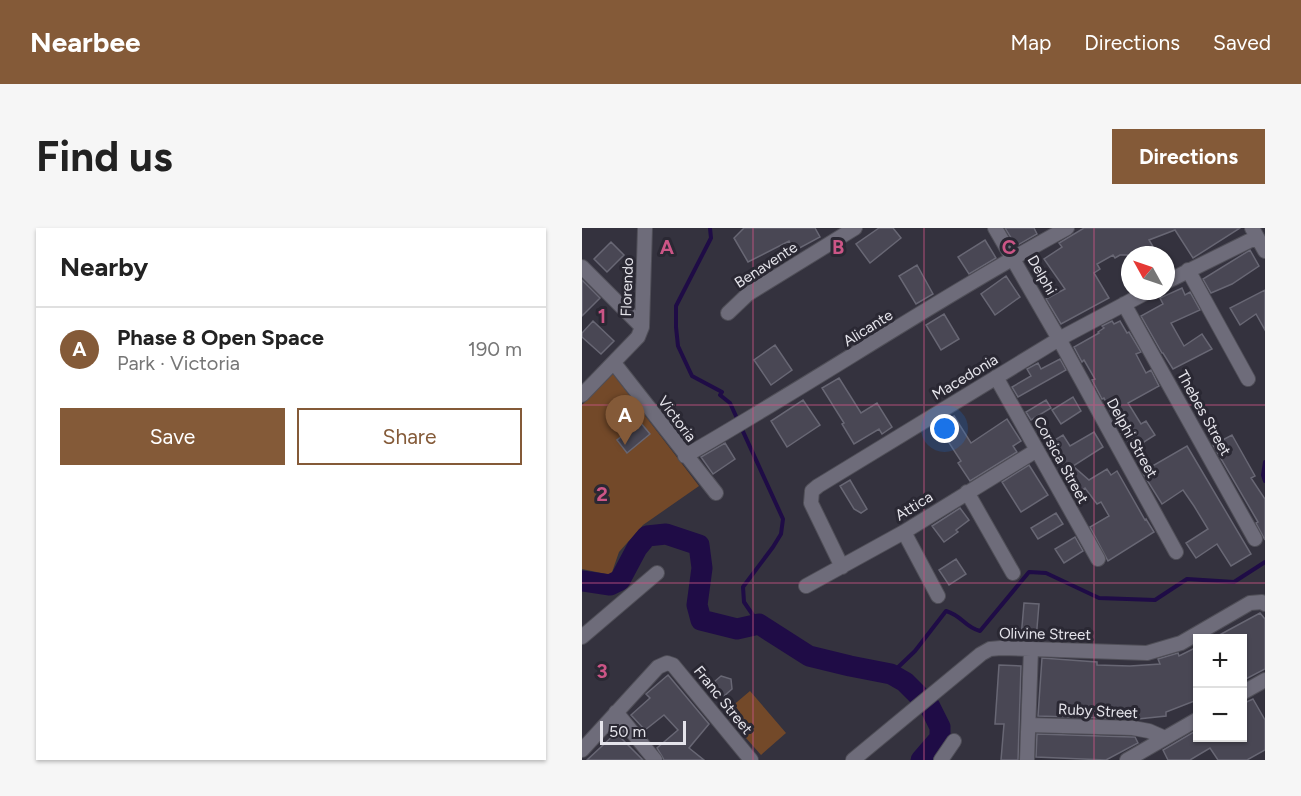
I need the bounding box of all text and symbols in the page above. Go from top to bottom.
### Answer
text: Nearbee [30,25,140,59]
text: Map [1010,30,1051,55]
text: Directions [1084,30,1180,55]
text: Saved [1213,30,1271,55]
button: Directions [1112,129,1265,184]
text: Find us [36,131,173,182]
text: A [660,235,675,259]
text: B [832,235,844,259]
text: C [1002,235,1016,259]
street label: Benavente [731,238,801,292]
north arrow [1121,246,1175,300]
text: Nearby [60,251,148,283]
street label: Delphi [1024,252,1060,298]
street label: Florendo [617,257,637,317]
text: 1 [598,304,606,328]
street label: Alicante [840,306,896,350]
text: Phase 8 Open Space [117,324,324,351]
text: A [72,337,87,361]
text: 190 m [468,337,522,361]
street label: Macedonia [929,350,1001,404]
text: Park · Victoria [117,351,240,375]
street label: Thebes Street [1173,367,1235,459]
street label: Victoria [654,393,700,445]
street label: Delphi Street [1103,395,1161,481]
pin: A [606,396,645,445]
button: Save [60,408,285,465]
button: Share [297,408,522,465]
street label: Corsica Street [1030,413,1092,507]
your location [930,414,959,443]
text: 2 [596,482,608,506]
street label: Attica [892,488,936,524]
street label: Olivine Street [999,624,1091,644]
map controls [1193,634,1247,742]
button: + [1193,634,1247,688]
text: 3 [596,659,608,683]
street label: Franc Street [690,662,756,738]
button: − [1193,688,1247,742]
street label: Ruby Street [1058,700,1139,722]
scale bar [600,718,686,746]
text: 50 m [609,722,646,741]

